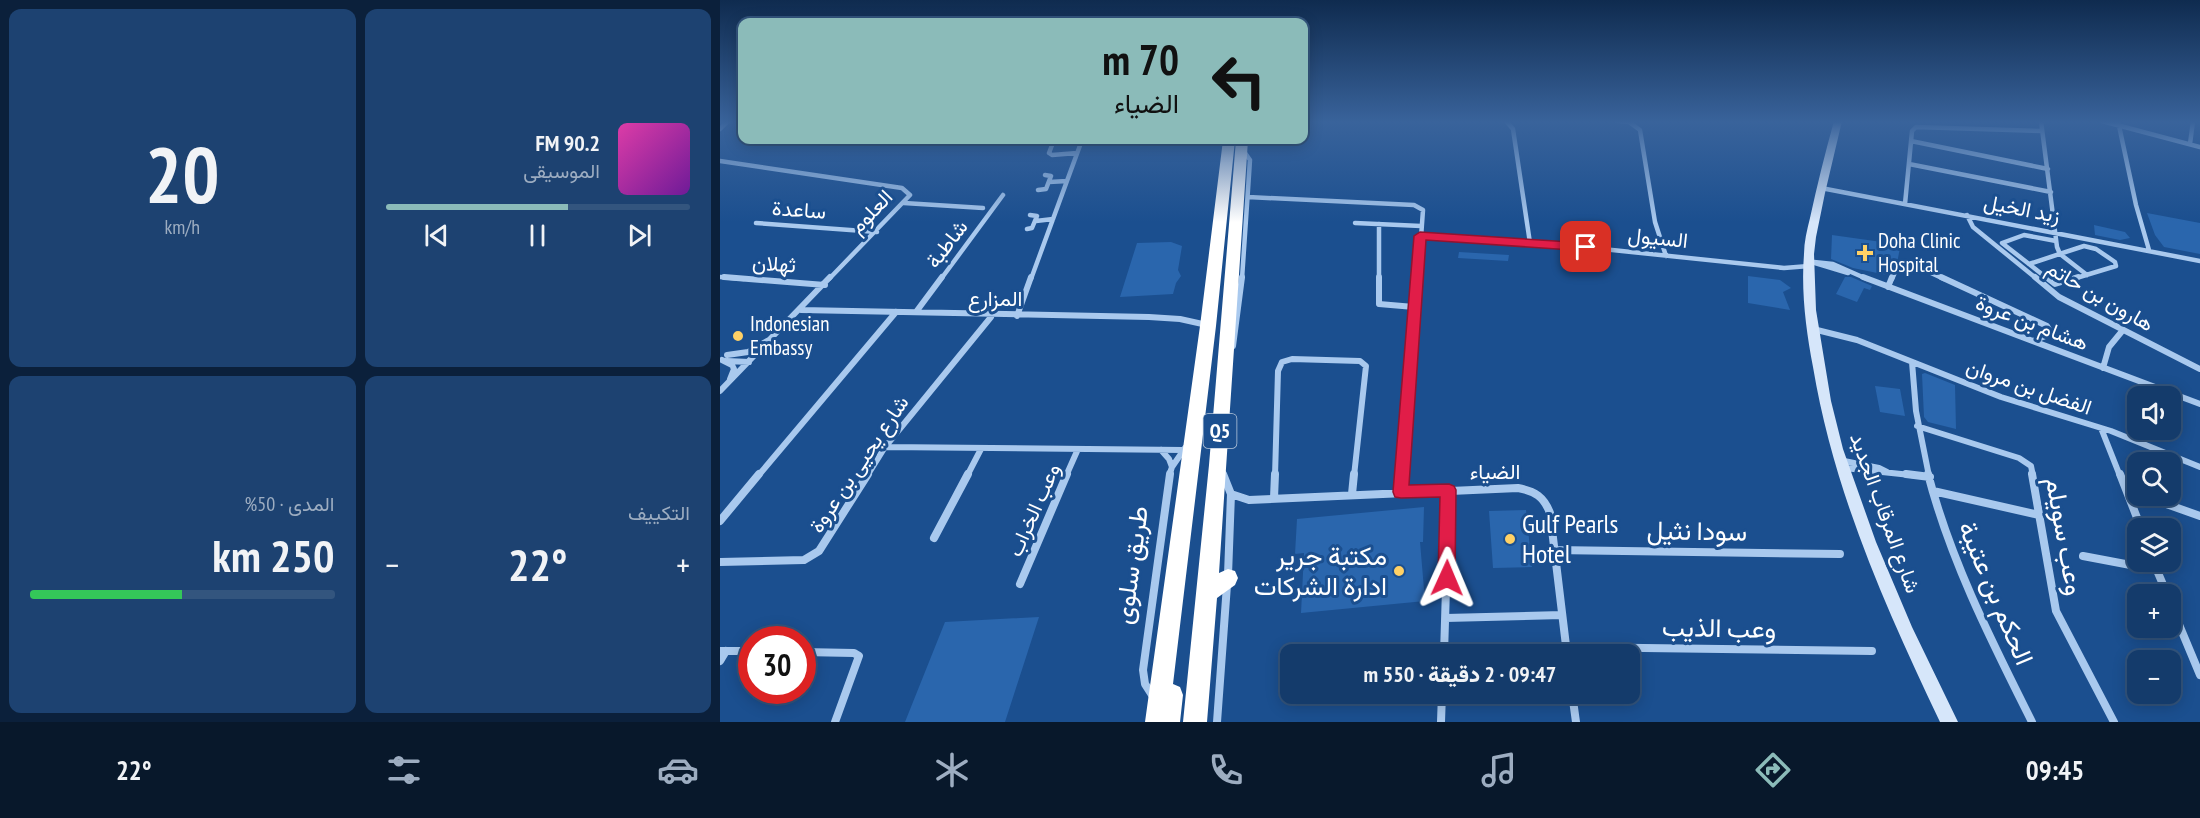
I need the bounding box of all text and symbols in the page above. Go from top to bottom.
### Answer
text: 70 m [1102,32,1179,87]
icon: left [1200,42,1278,120]
text: الضياء [1114,86,1179,120]
text: 20 [145,124,220,225]
text: 90.2 FM [535,129,600,157]
text: الموسيقى [523,158,600,184]
street label: العلوم [843,184,899,240]
street label: زيد الخيل [1982,188,2062,229]
street label: ساعدة [771,194,827,225]
text: km/h [165,214,200,240]
street label: شاطبة [920,214,974,273]
icon: previous [420,219,453,252]
icon: pause [521,219,554,252]
icon: next [623,219,656,252]
pin [1560,221,1611,272]
street label: السيول [1627,221,1689,254]
place label: Doha Clinic Hospital [1878,227,1961,278]
icon: arrive [1569,230,1602,263]
marker: Doha Clinic Hospital [1856,244,1874,262]
street label: ثهلان [751,249,797,278]
street label: هارون بن حاتم [2041,254,2159,338]
street label: المزارع [968,285,1022,313]
street label: هشام بن عروة [1972,289,2092,357]
place label: Indonesian Embassy [750,310,829,361]
marker: Indonesian Embassy [731,329,745,343]
street label: الفضل بن مروان [1963,352,2096,421]
map controls [2127,386,2181,704]
button: sound [2127,386,2181,440]
street label: شارع يحيى بن عروة [803,390,915,538]
road number: Q5 [1204,414,1236,448]
street label: شارع المرقاب الجديد [1843,429,1927,597]
button: search [2127,452,2181,506]
street label: الضياء [1470,458,1520,485]
street label: وعب الخراب [1001,459,1066,561]
street label: وعب سويلم [2038,474,2092,598]
text: المدى · 50% [244,491,335,517]
text: التكييف [628,500,690,526]
street label: طريق سلوى [1106,504,1155,626]
place label: Gulf Pearls Hotel [1522,507,1618,570]
street label: سودا نثيل [1646,513,1748,548]
street label: الحكم بن عتيبة [1950,516,2042,670]
button: layers [2127,518,2181,572]
text: 250 km [212,526,335,584]
marker: Gulf Pearls Hotel [1503,532,1517,546]
text: 22° [508,535,567,593]
place label: مكتبة جرير ادارة الشركات [1254,539,1387,602]
text: − [386,543,399,586]
text: + [676,543,690,586]
position arrow [1415,546,1479,610]
marker: مكتبة جرير ادارة الشركات [1392,564,1406,578]
button: + [2127,584,2181,638]
street label: وعب الذيب [1662,610,1776,645]
speed limit sign: 30 [738,626,816,704]
button: − [2127,650,2181,704]
text: 09:47 · 2 دقيقة · 550 m [1364,660,1556,688]
icon: filters [383,749,425,791]
icon: car [657,749,699,791]
icon: climate [931,749,973,791]
icon: phone [1205,749,1247,791]
icon: music [1478,749,1520,791]
icon: directions [1752,749,1794,791]
text: 22° [116,753,152,787]
text: 09:45 [2026,753,2084,787]

